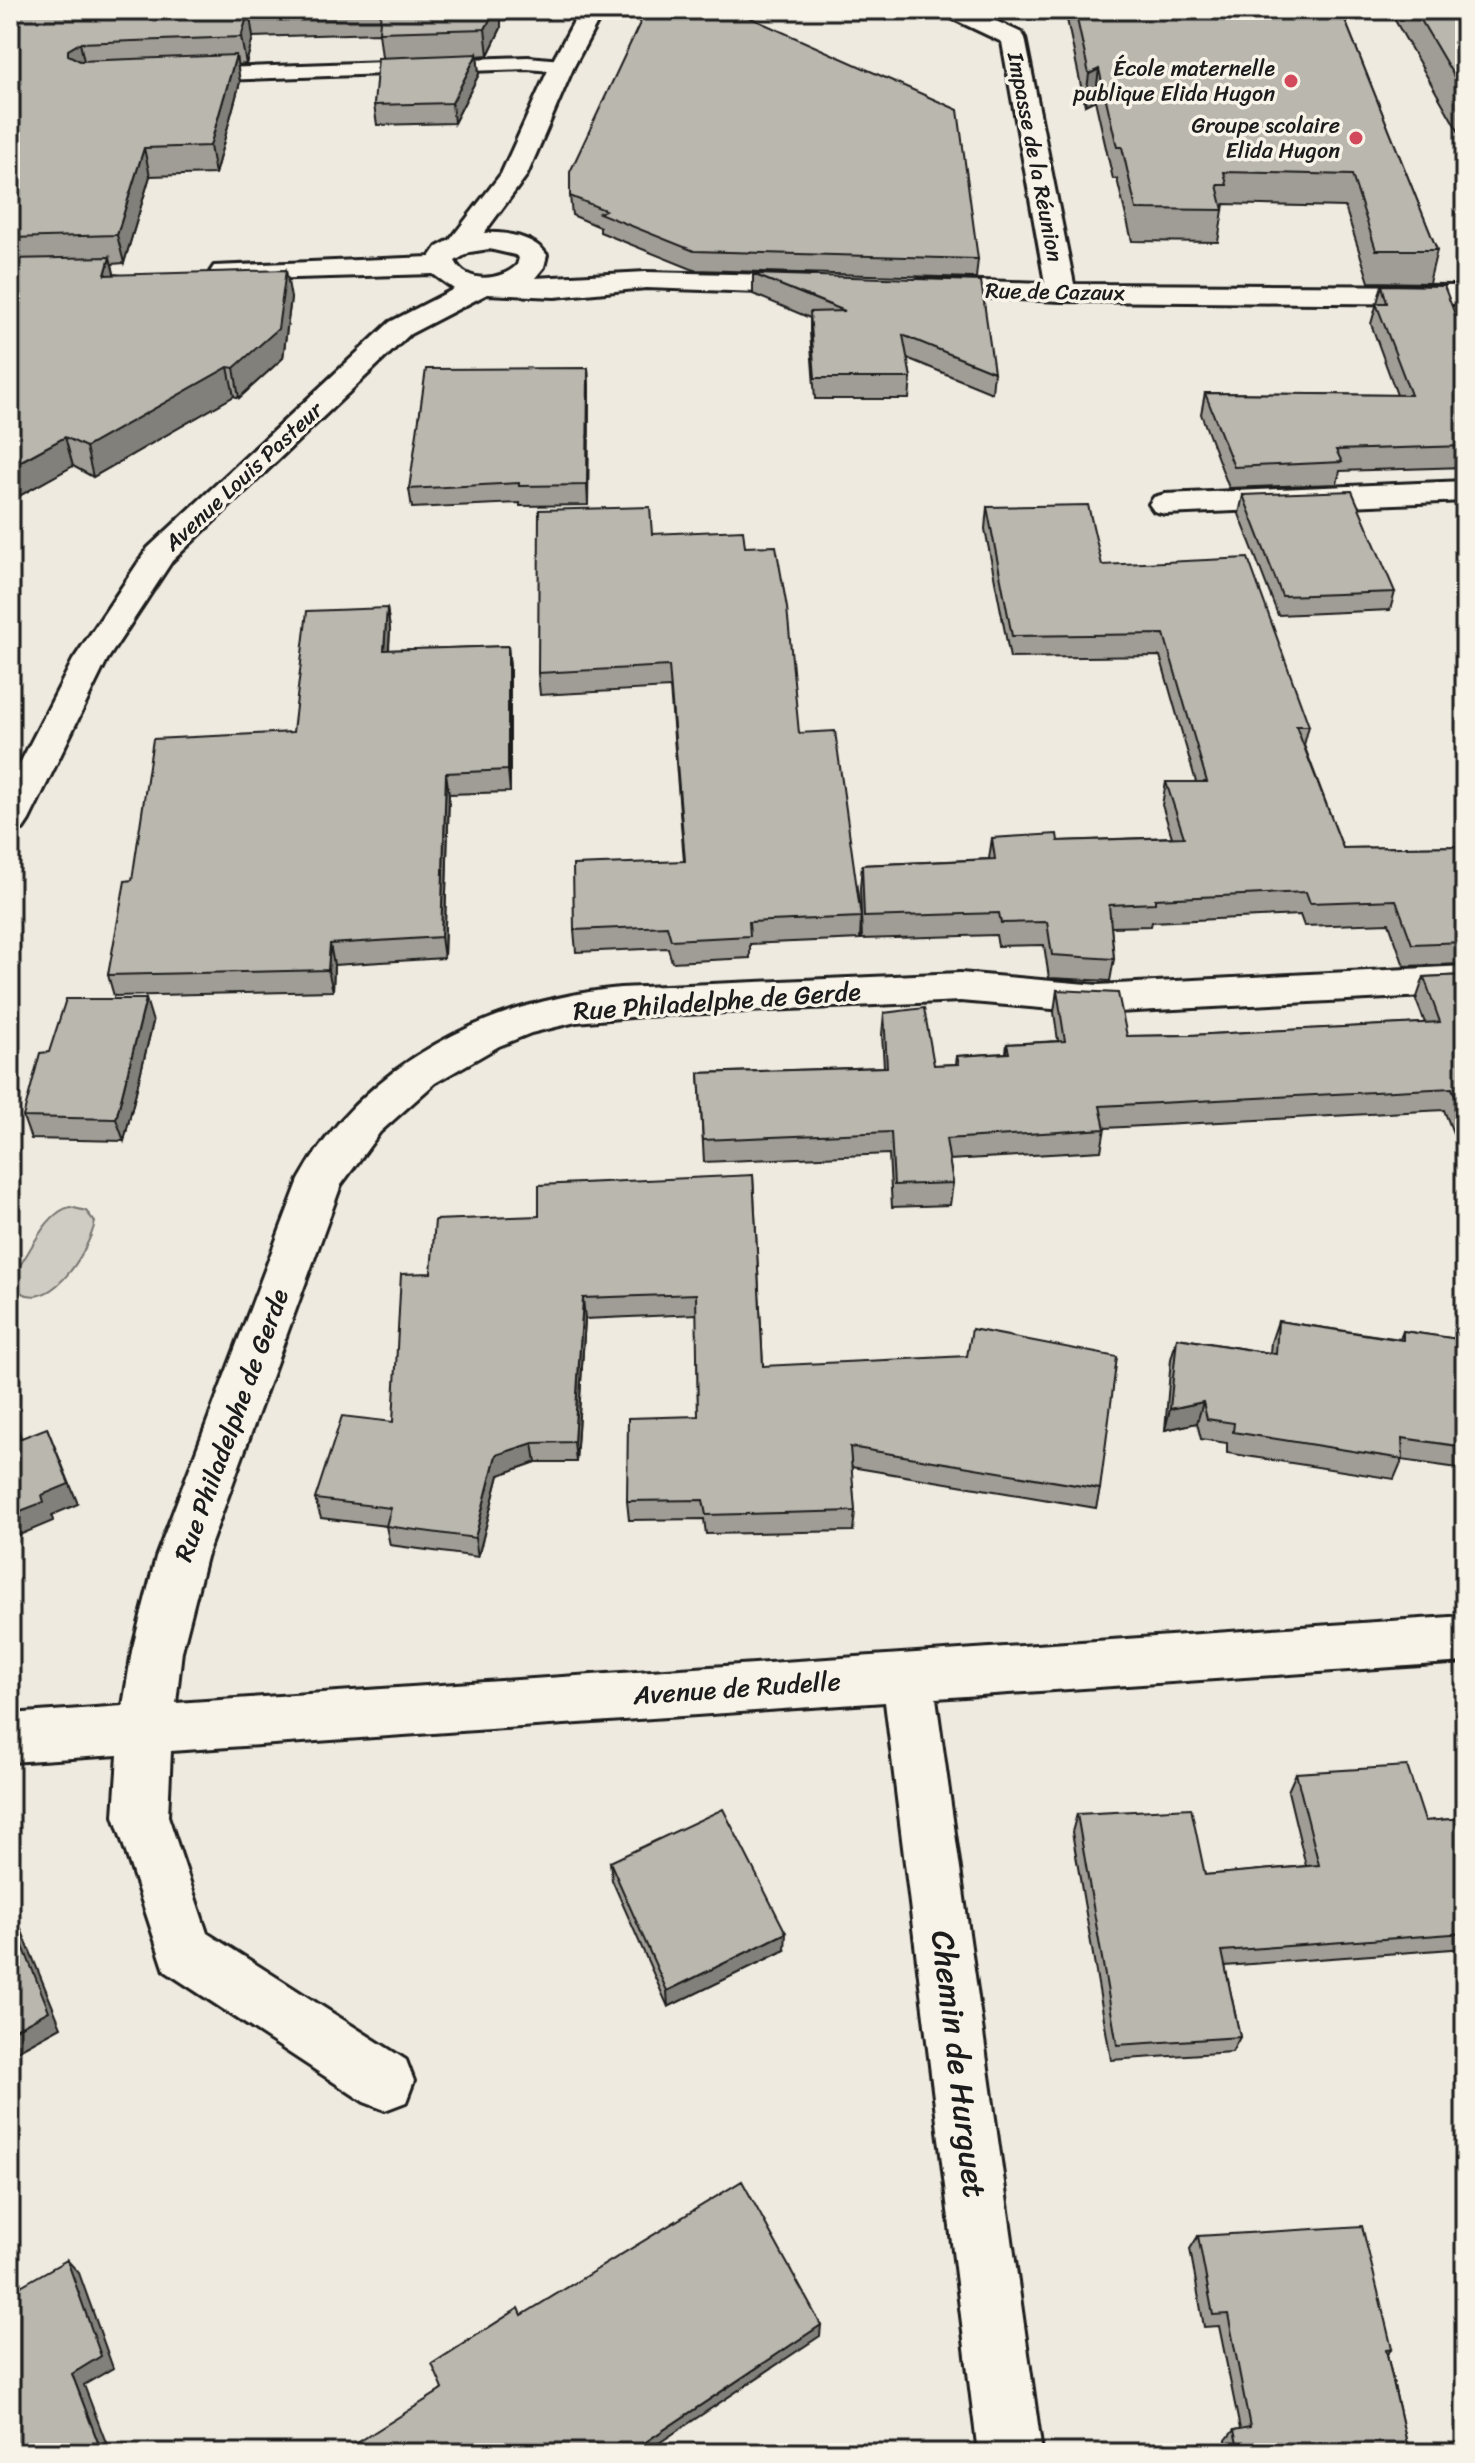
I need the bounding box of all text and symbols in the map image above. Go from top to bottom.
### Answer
street label: Impasse de la Réunion [996,48,1075,265]
place label: École maternelle publique Elida Hugon [1073,49,1275,113]
marker: École maternelle publique Elida Hugon [1282,72,1300,90]
place label: Groupe scolaire Elida Hugon [1191,106,1340,170]
marker: Groupe scolaire Elida Hugon [1347,129,1365,147]
street label: Rue de Cazaux [985,271,1126,312]
street label: Avenue Louis Pasteur [154,390,333,562]
street label: Rue Philadelphe de Gerde [572,968,863,1034]
street label: Rue Philadelphe de Gerde [160,1281,302,1568]
street label: Avenue de Rudelle [631,1658,842,1718]
street label: Chemin de Hurguet [914,1927,1003,2201]

